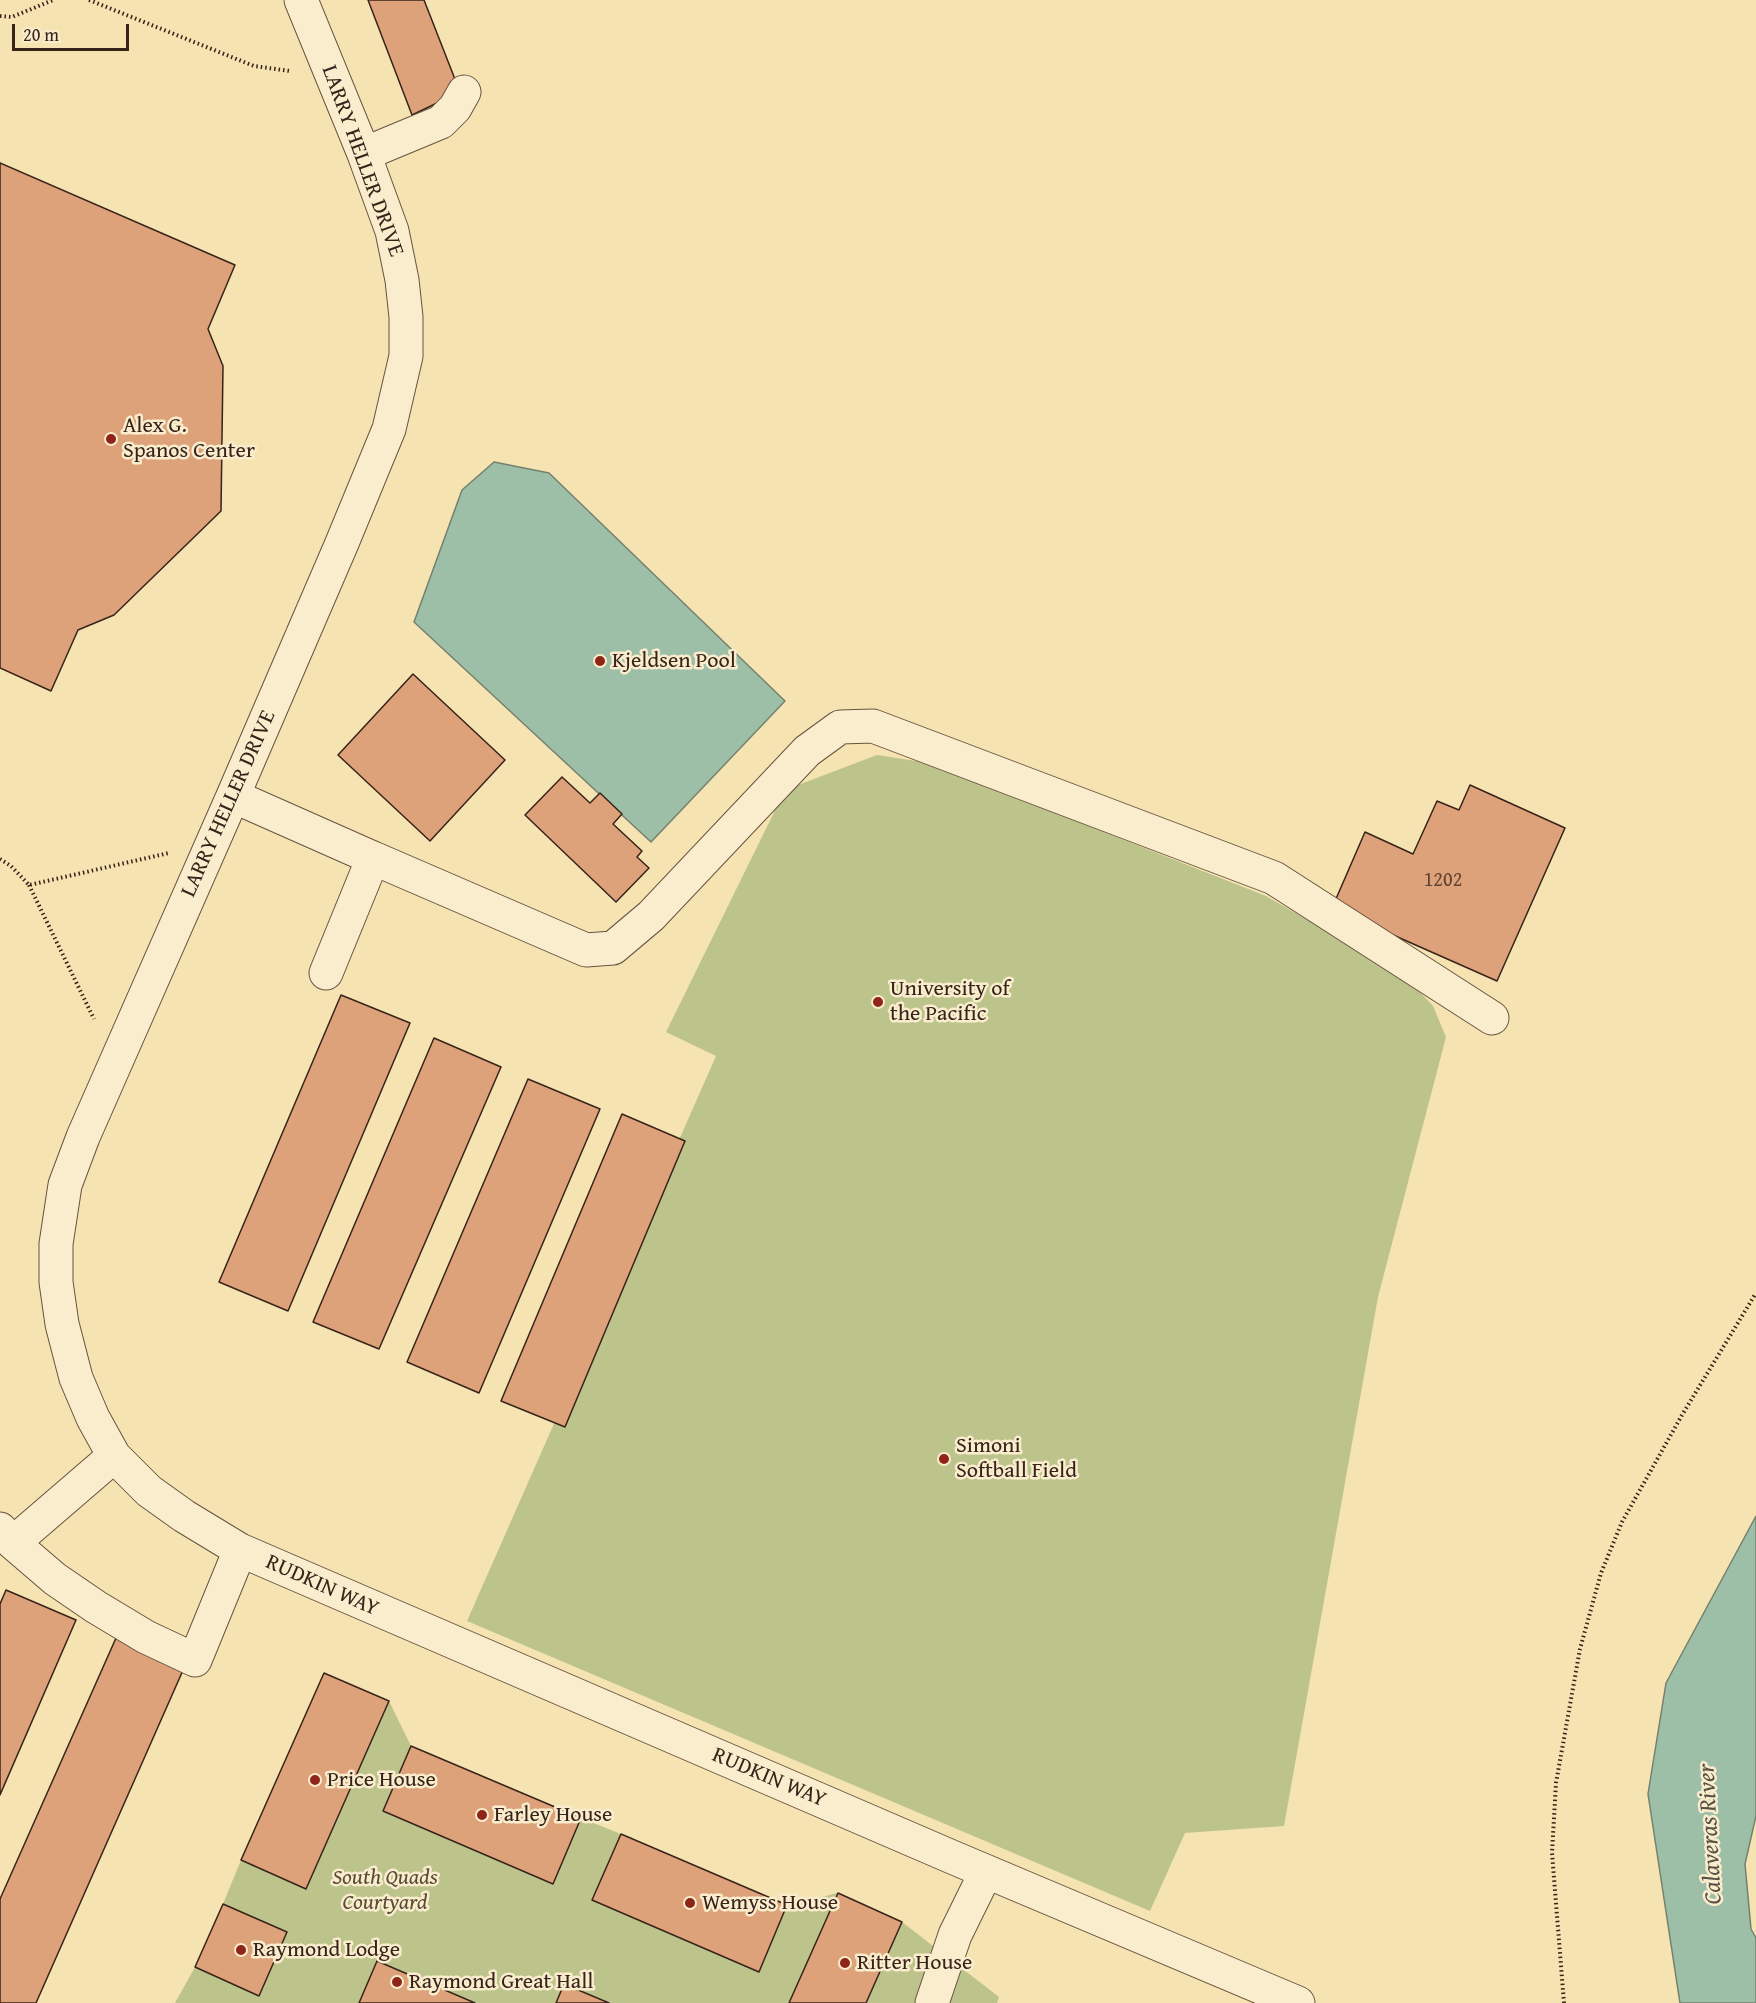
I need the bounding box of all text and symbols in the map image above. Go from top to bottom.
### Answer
scale bar [15,12,132,50]
text: 20 m [23,21,59,48]
street label: LARRY HELLER DRIVE [315,62,409,260]
place label: Alex G. Spanos Center [123,413,255,464]
marker: Alex G. Spanos Center [104,432,118,446]
place label: Kjeldsen Pool [612,648,736,674]
marker: Kjeldsen Pool [593,654,607,668]
street label: LARRY HELLER DRIVE [176,707,282,901]
house number: 1202 [1424,869,1462,893]
place label: University of the Pacific [890,976,1010,1028]
marker: University of the Pacific [871,995,885,1009]
place label: Simoni Softball Field [956,1433,1077,1484]
marker: Simoni Softball Field [937,1452,951,1466]
street label: RUDKIN WAY [261,1549,383,1623]
street label: RUDKIN WAY [708,1742,830,1814]
water label: Calaveras River [1693,1763,1729,1905]
place label: Price House [327,1767,436,1793]
marker: Price House [308,1773,322,1787]
place label: Farley House [494,1802,612,1828]
marker: Farley House [475,1808,489,1822]
park label: South Quads Courtyard [332,1865,438,1916]
place label: Wemyss House [702,1890,838,1916]
marker: Wemyss House [683,1896,697,1910]
place label: Raymond Lodge [253,1937,400,1963]
marker: Raymond Lodge [234,1943,248,1957]
place label: Ritter House [857,1950,972,1976]
marker: Ritter House [838,1956,852,1970]
place label: Raymond Great Hall [409,1969,594,1995]
marker: Raymond Great Hall [390,1975,404,1989]

